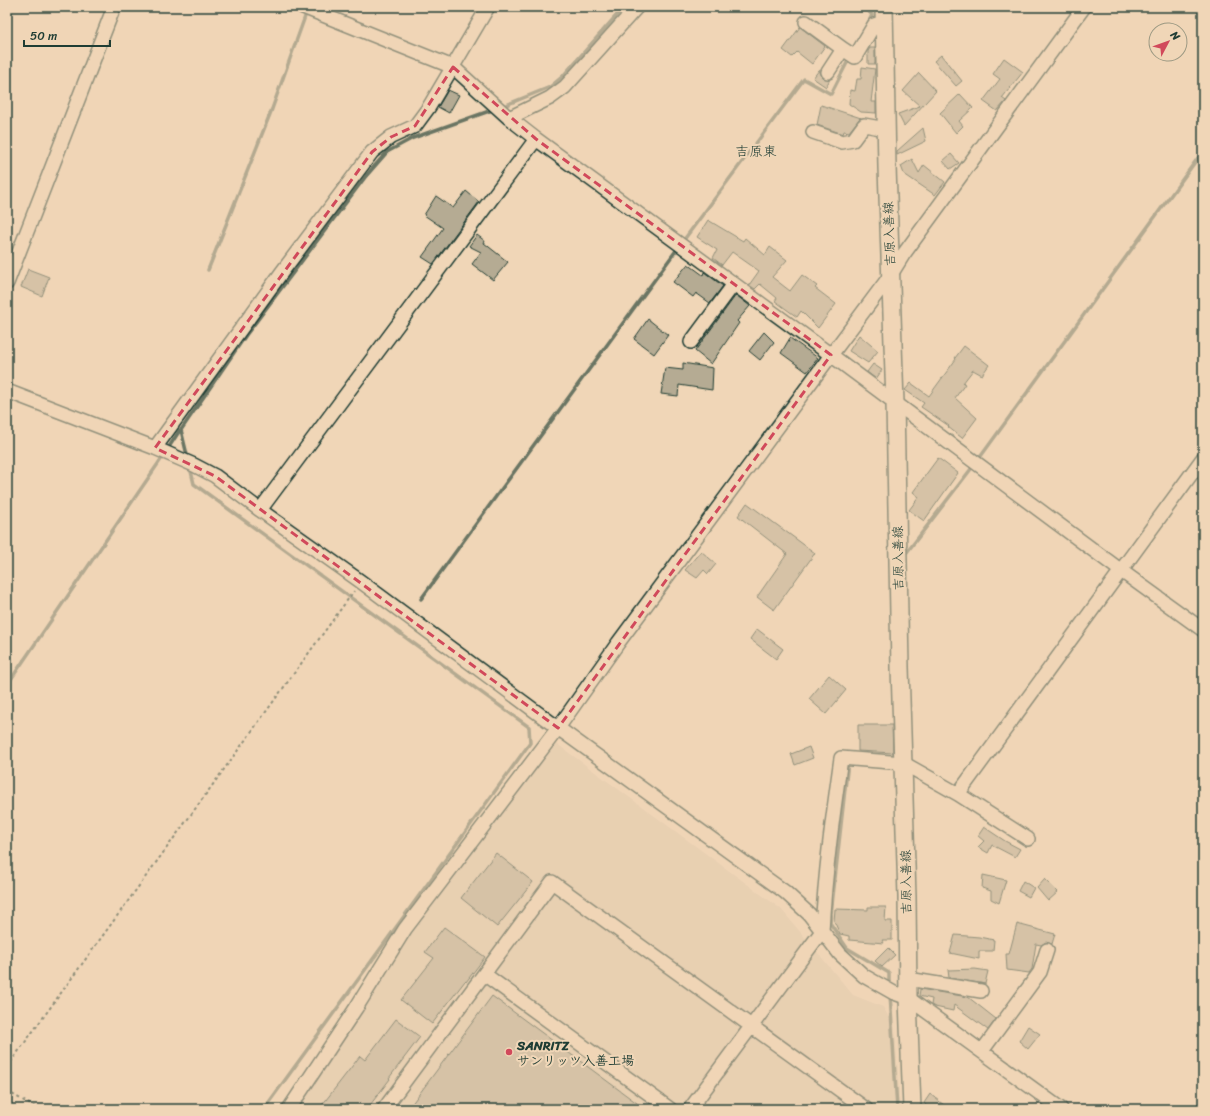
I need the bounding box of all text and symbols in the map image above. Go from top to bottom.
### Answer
scale bar [24,22,110,48]
north arrow [1148,22,1188,62]
text: 50 m [30,25,57,47]
text: N [1165,26,1185,45]
district label: 吉原東 [735,139,777,164]
street label: 吉原入善線 [876,200,902,267]
street label: 吉原入善線 [886,524,910,591]
street label: 吉原入善線 [894,848,918,915]
place label: SANRITZ サンリッツ入善工場 [516,1034,634,1072]
marker: SANRITZ サンリッツ入善工場 [504,1047,514,1057]

